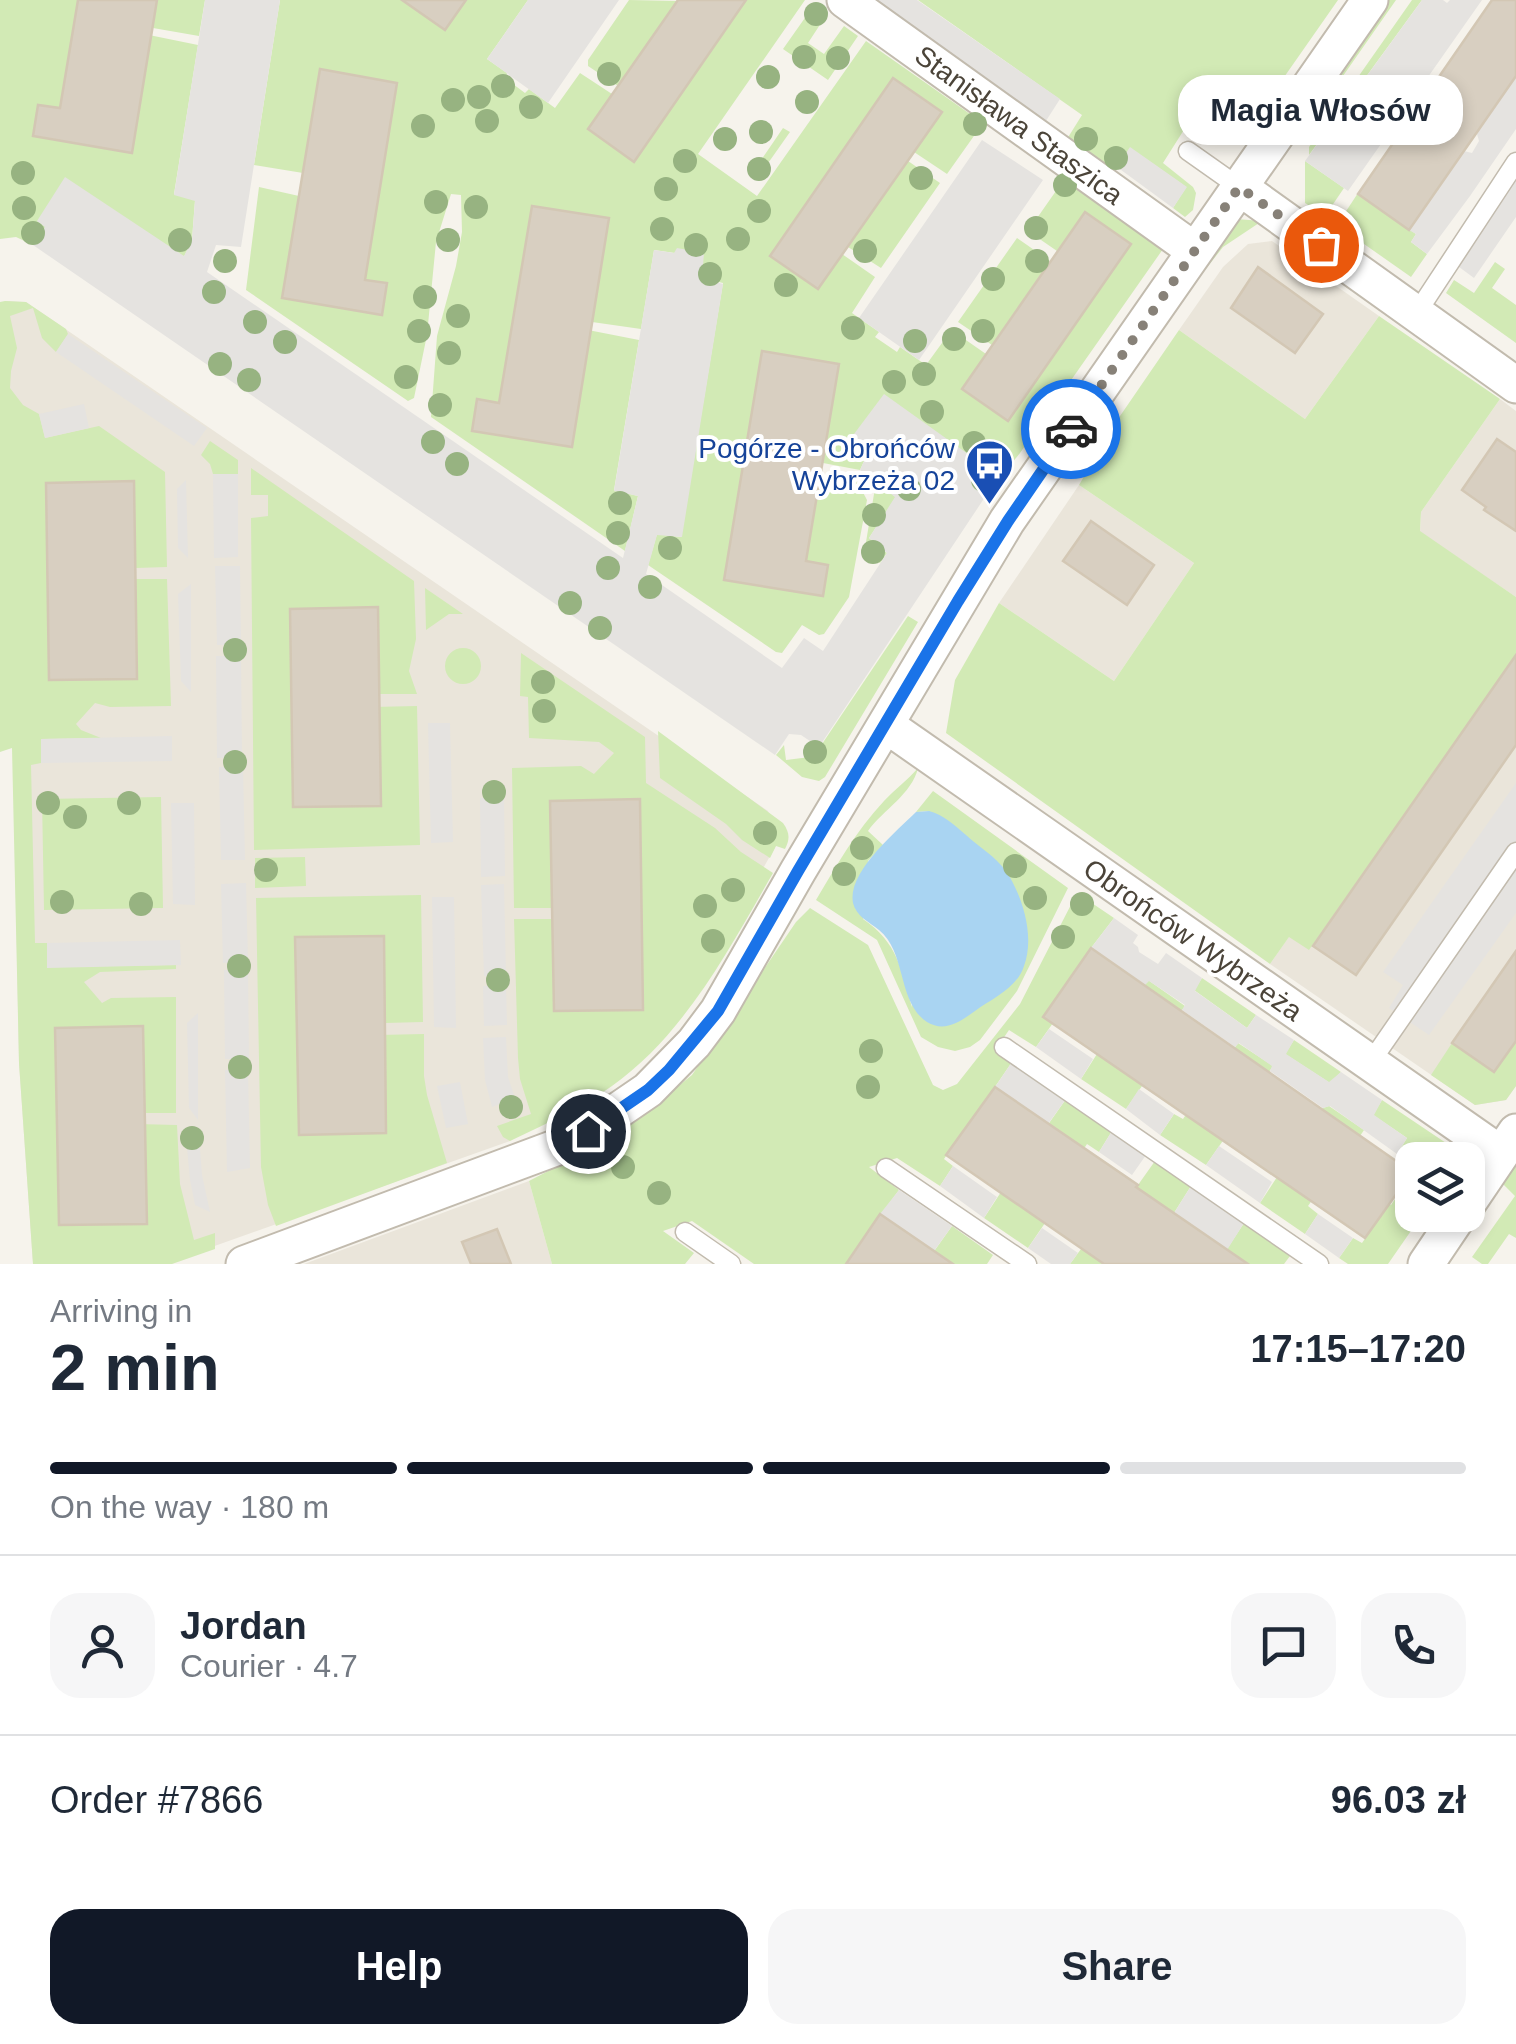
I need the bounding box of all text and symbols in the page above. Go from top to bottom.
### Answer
street label: Stanisława Staszica [909,39,1129,211]
callout: Magia Włosów [1178,75,1464,145]
text: Magia Włosów [1210,92,1431,128]
pin [1279,203,1364,288]
icon: bag [1294,218,1349,273]
courier [1021,379,1121,479]
icon: car [1044,402,1099,457]
place label: Pogórze - Obrońców Wybrzeża 02 [698,433,956,496]
bus stop icon: Pogórze - Obrońców Wybrzeża 02 [964,438,1016,506]
street label: Obrońców Wybrzeża [1078,853,1309,1027]
pin [546,1089,631,1174]
icon: home [561,1104,616,1159]
map controls [1395,1142,1485,1232]
button: layers [1395,1142,1485,1232]
text: Arriving in [50,1293,192,1329]
text: 17:15–17:20 [1250,1328,1466,1370]
text: 2 min [50,1331,220,1404]
text: On the way · 180 m [50,1489,329,1525]
button: person [50,1593,155,1698]
button: chat [1231,1593,1336,1698]
button: phone [1361,1593,1466,1698]
text: Jordan [180,1605,307,1647]
text: Courier · 4.7 [180,1648,358,1684]
text: Order #7866 [50,1779,263,1821]
text: 96.03 zł [1331,1779,1466,1821]
button: Help [50,1909,748,2024]
button: Share [768,1909,1466,2024]

